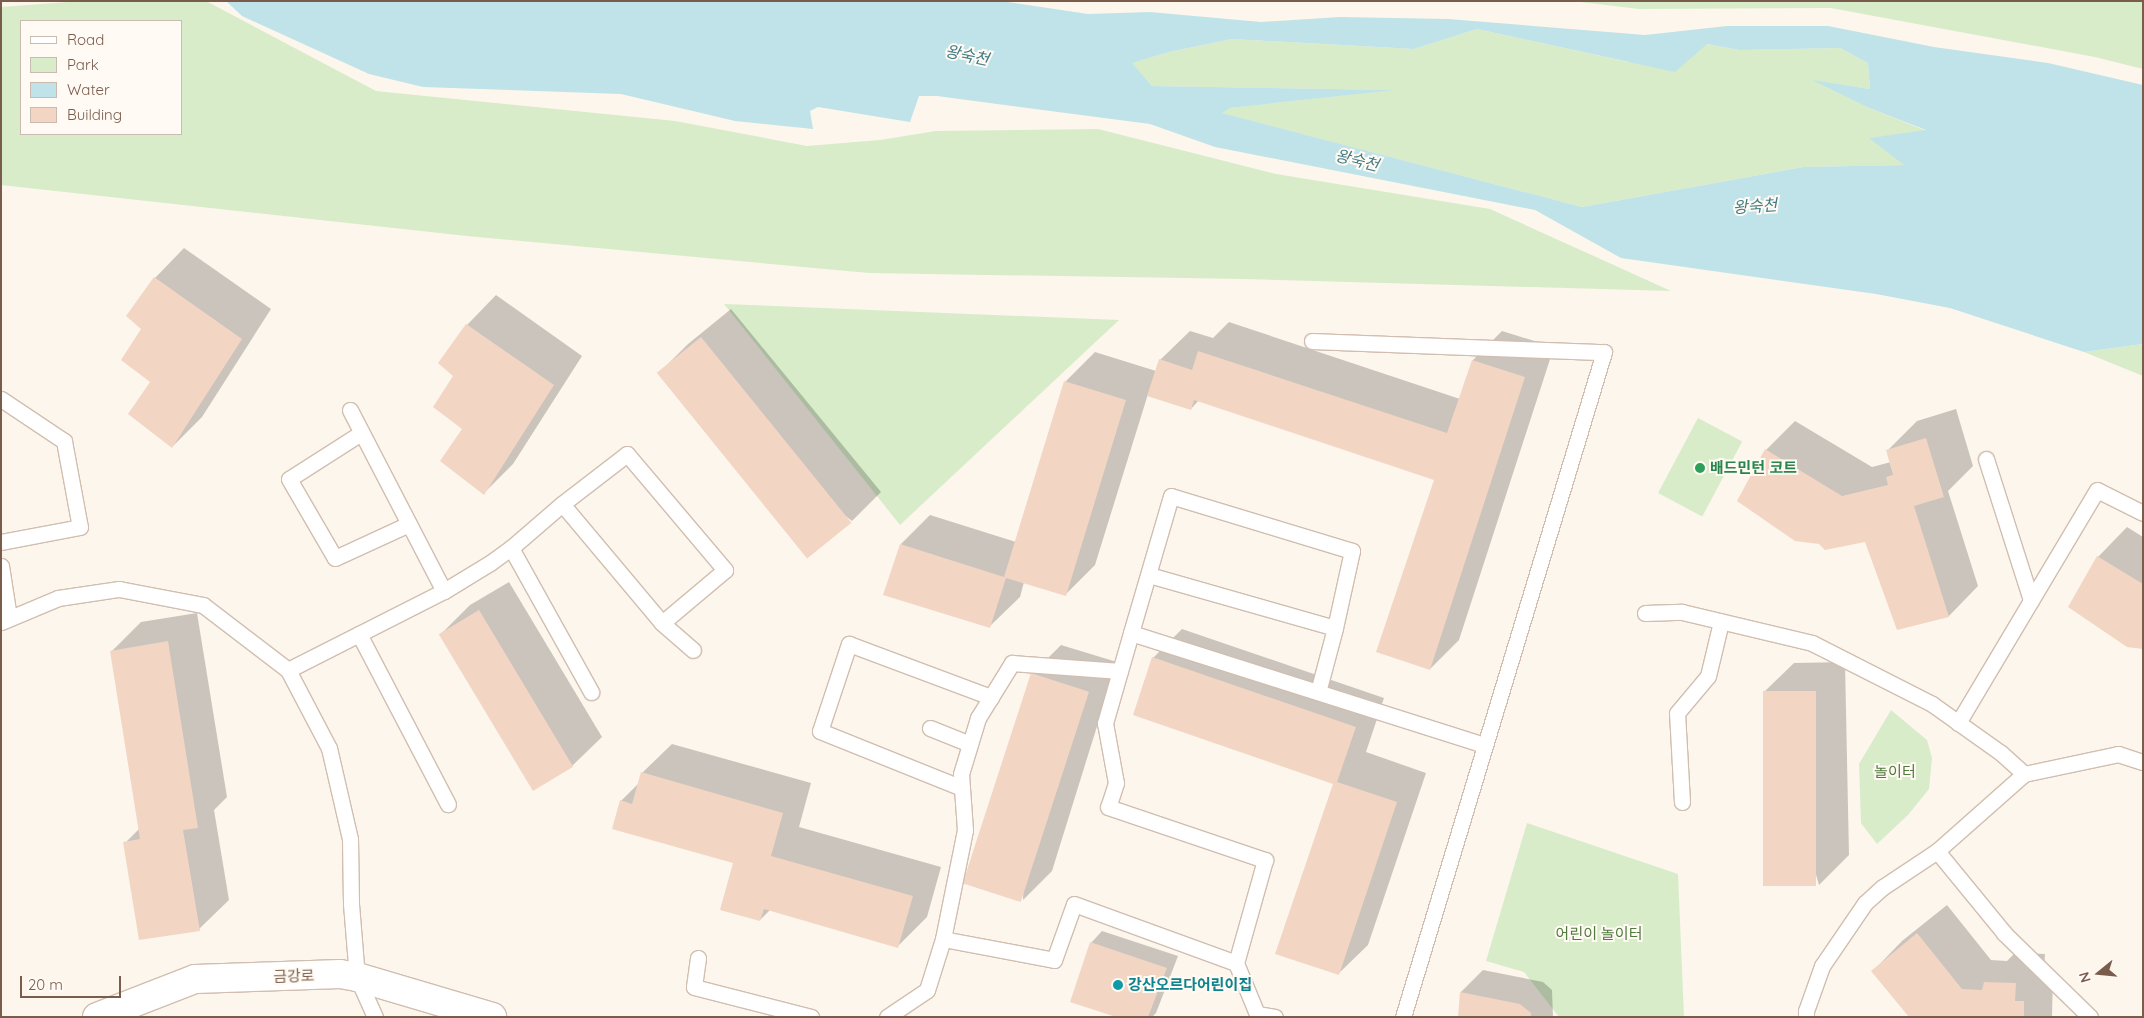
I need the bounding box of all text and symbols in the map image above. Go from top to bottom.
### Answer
legend [20,20,182,135]
text: Road [67,30,104,49]
water label: 왕숙천 [943,41,991,69]
text: Park [67,55,99,74]
text: Water [67,80,110,99]
text: Building [67,105,122,124]
water label: 왕숙천 [1333,145,1381,175]
water label: 왕숙천 [1732,195,1778,217]
place label: 배드민턴 코트 [1710,459,1797,477]
marker: 배드민턴 코트 [1694,462,1706,474]
park label: 놀이터 [1874,763,1916,781]
park label: 어린이 놀이터 [1556,925,1642,943]
north arrow [2074,948,2124,998]
scale bar [22,966,124,998]
street label: 금강로 [273,966,315,986]
text: N [2075,970,2095,985]
text: 20 m [28,975,63,994]
place label: 강산오르다어린이집 [1128,976,1252,994]
marker: 강산오르다어린이집 [1112,979,1124,991]

